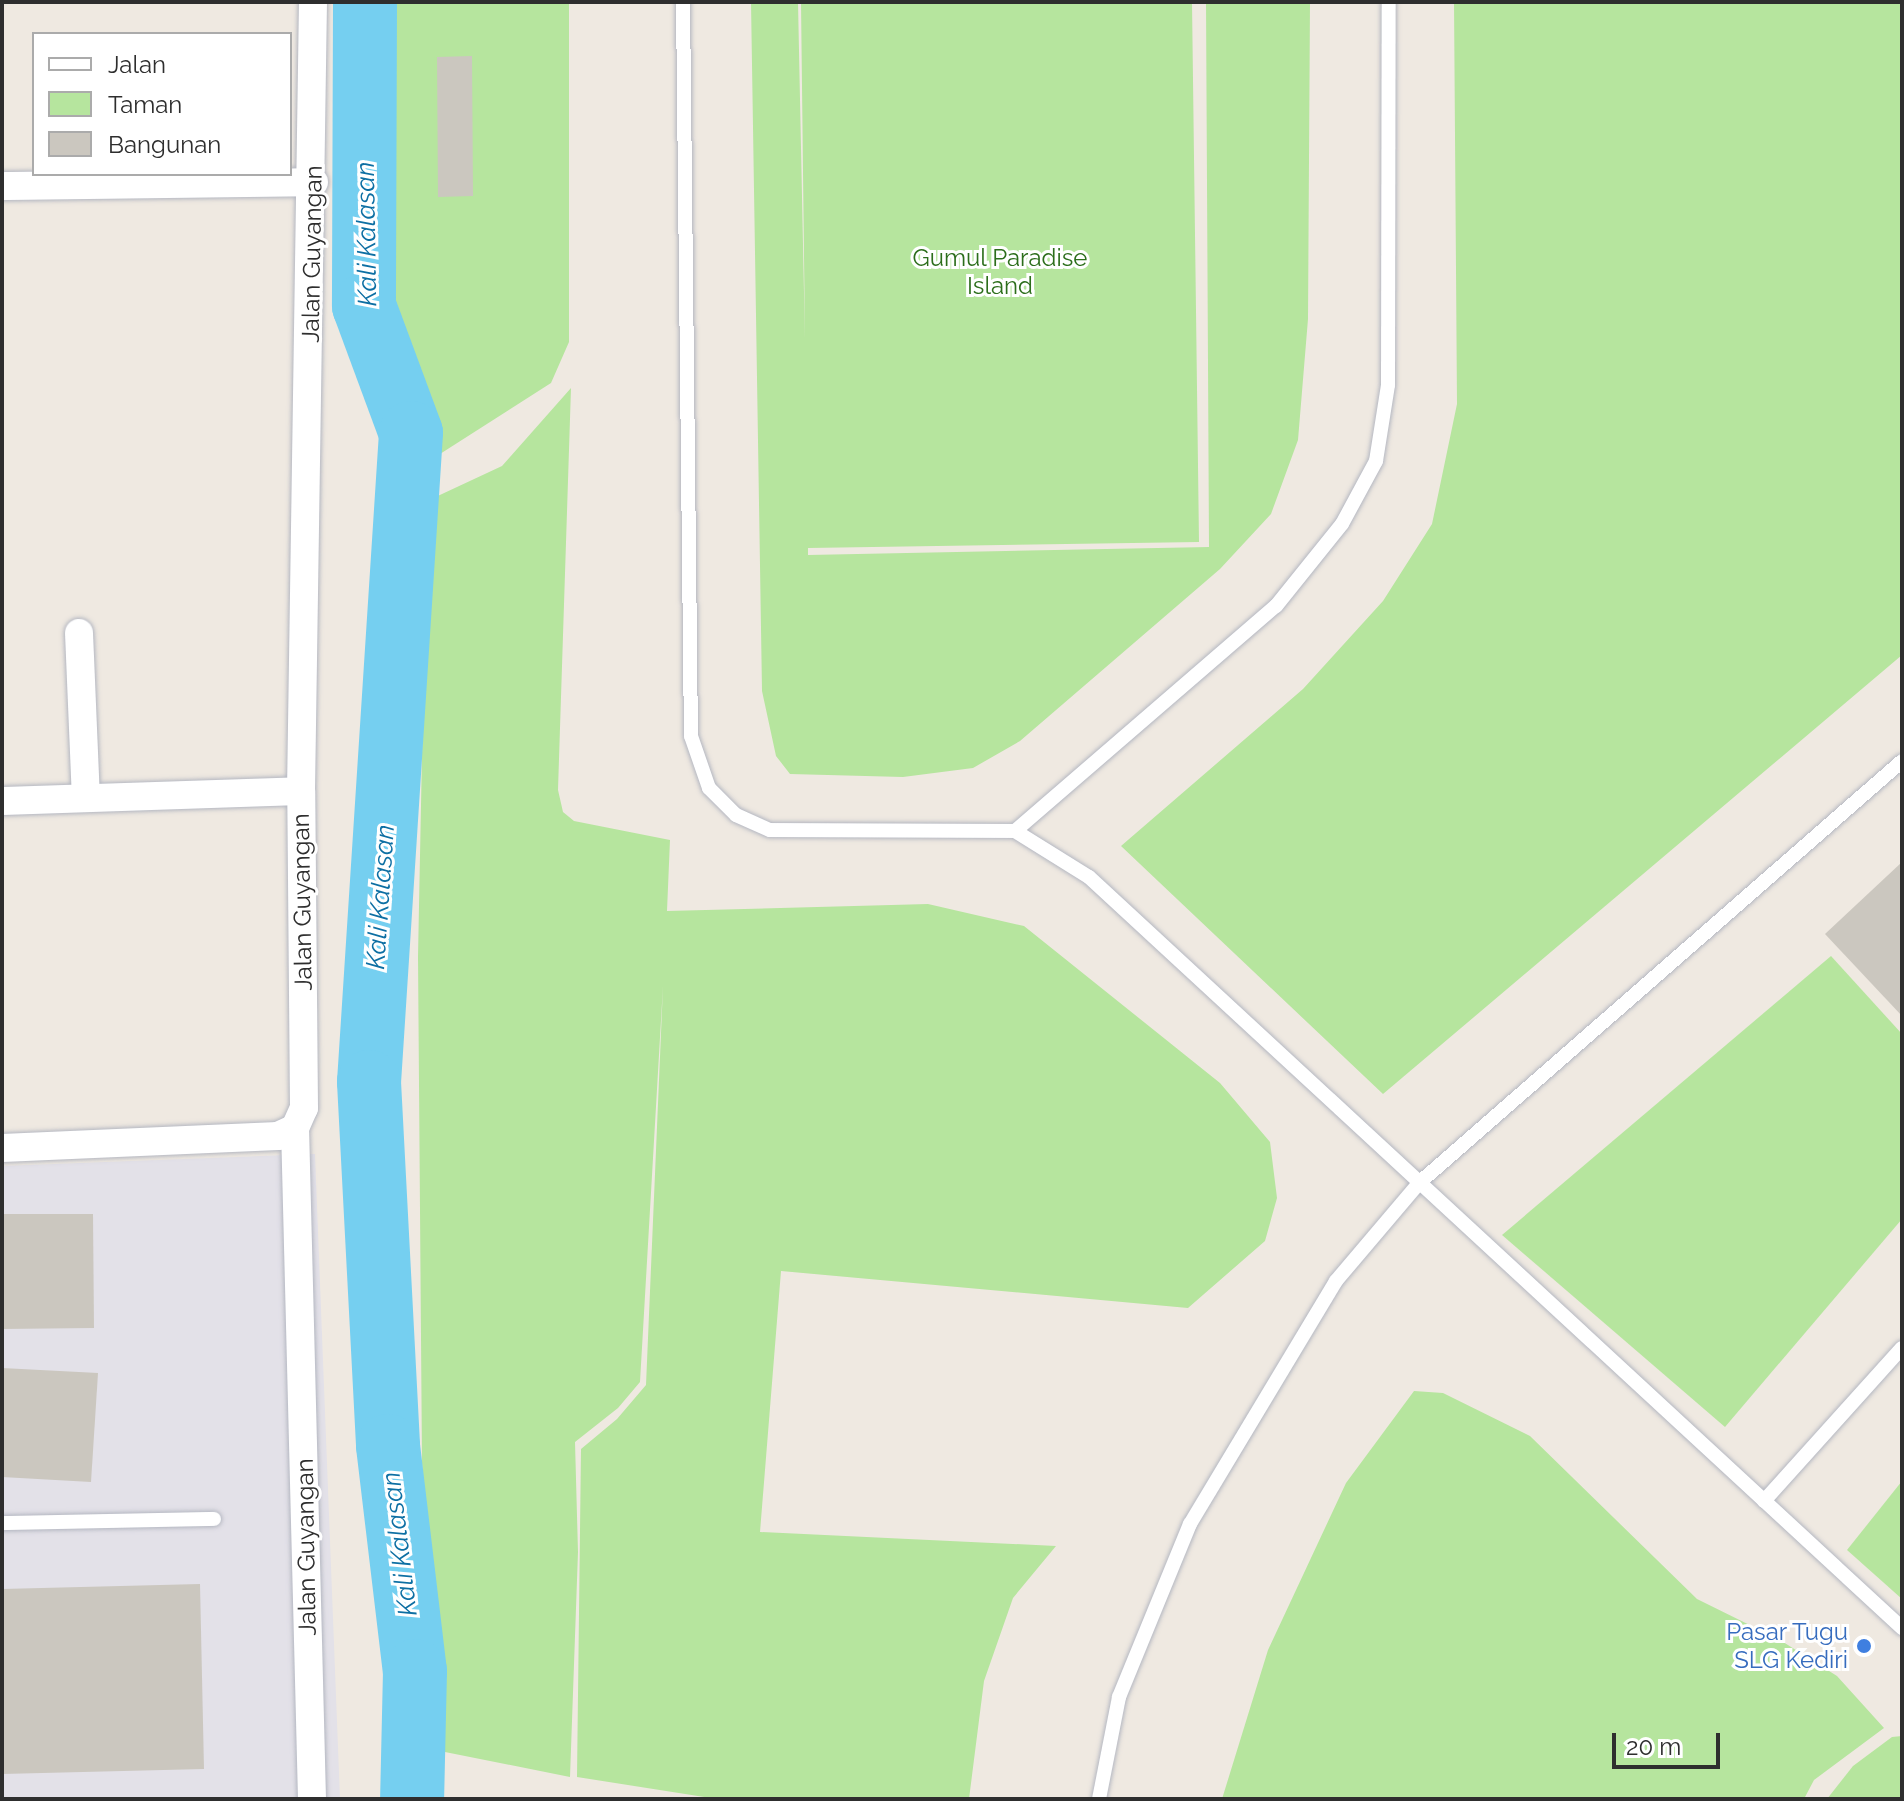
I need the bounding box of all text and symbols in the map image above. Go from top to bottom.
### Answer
legend [32,32,292,176]
text: Jalan [108,50,166,79]
text: Taman [108,90,182,119]
text: Bangunan [108,130,221,159]
water label: Kali Kalasan [350,161,384,307]
street label: Jalan Guyangan [296,165,328,343]
park label: Gumul Paradise Island [912,244,1088,300]
street label: Jalan Guyangan [286,813,318,991]
water label: Kali Kalasan [360,824,402,970]
street label: Jalan Guyangan [290,1458,322,1636]
water label: Kali Kalasan [376,1470,424,1618]
place label: Pasar Tugu SLG Kediri [1725,1618,1848,1674]
marker: Pasar Tugu SLG Kediri [1855,1637,1873,1655]
scale bar [1616,1717,1724,1767]
text: 20 m [1626,1732,1681,1761]

